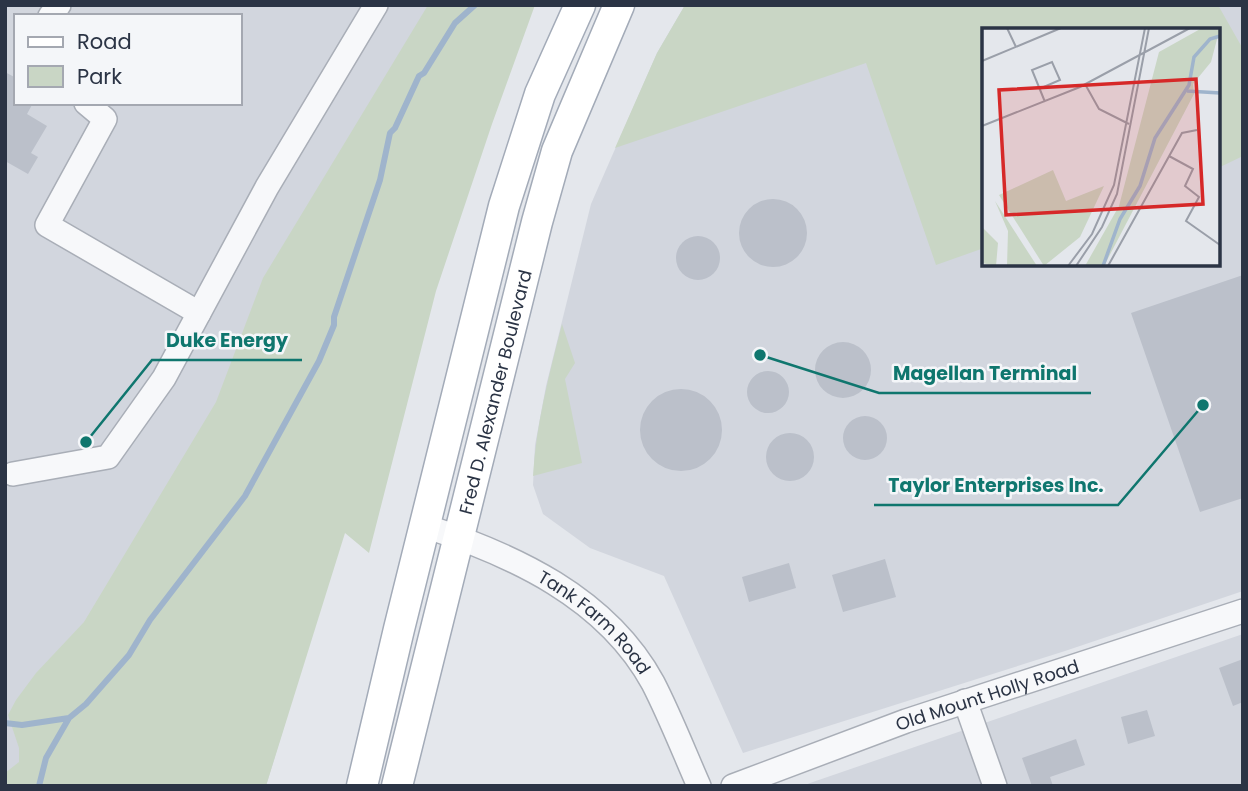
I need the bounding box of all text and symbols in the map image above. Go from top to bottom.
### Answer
legend [14,14,242,105]
text: Road [77,27,132,56]
inset map [982,28,1220,266]
text: Park [77,62,122,91]
street label: Fred D. Alexander Boulevard [452,267,537,517]
callout: Duke Energy [152,320,302,360]
text: Duke Energy [166,327,289,354]
callout: Magellan Terminal [879,353,1091,393]
text: Magellan Terminal [893,360,1077,387]
callout: Taylor Enterprises Inc. [874,465,1118,505]
text: Taylor Enterprises Inc. [888,472,1104,499]
street label: Tank Farm Road [534,564,657,679]
street label: Old Mount Holly Road [892,653,1082,736]

